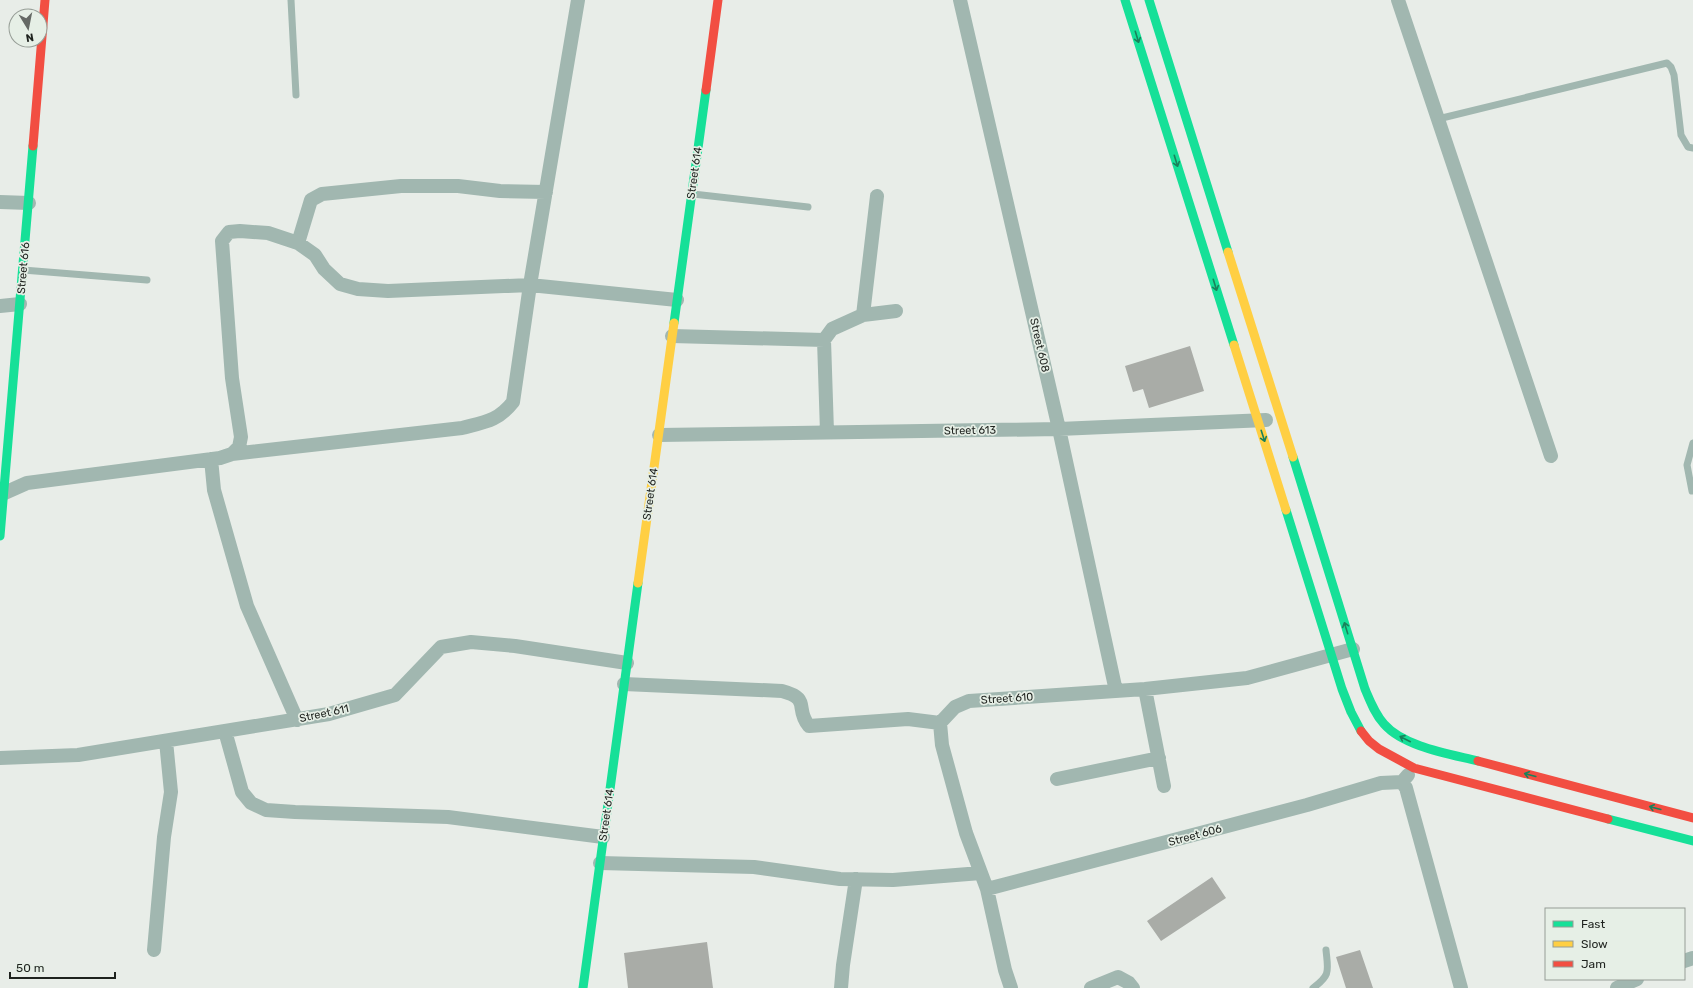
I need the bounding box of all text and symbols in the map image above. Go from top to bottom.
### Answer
north arrow [8,8,48,48]
text: N [25,30,35,44]
one-way arrow [1134,31,1141,44]
street label: Street 614 [684,146,705,200]
one-way arrow [1173,155,1180,168]
street label: Street 616 [15,241,32,295]
one-way arrow [1212,279,1219,292]
street label: Street 608 [1027,317,1052,373]
street label: Street 613 [944,424,997,437]
one-way arrow [1260,429,1267,442]
street label: Street 614 [640,467,661,521]
one-way arrow [1342,622,1349,635]
street label: Street 610 [980,690,1034,707]
street label: Street 611 [298,702,350,725]
one-way arrow [1399,735,1411,742]
one-way arrow [1523,771,1536,778]
street label: Street 614 [596,788,617,842]
one-way arrow [1649,804,1662,811]
street label: Street 606 [1167,822,1224,849]
legend [1545,908,1685,980]
text: Fast [1581,917,1605,931]
text: Slow [1581,937,1608,951]
scale bar [10,954,115,980]
text: Jam [1581,957,1606,971]
text: 50 m [16,961,44,975]

